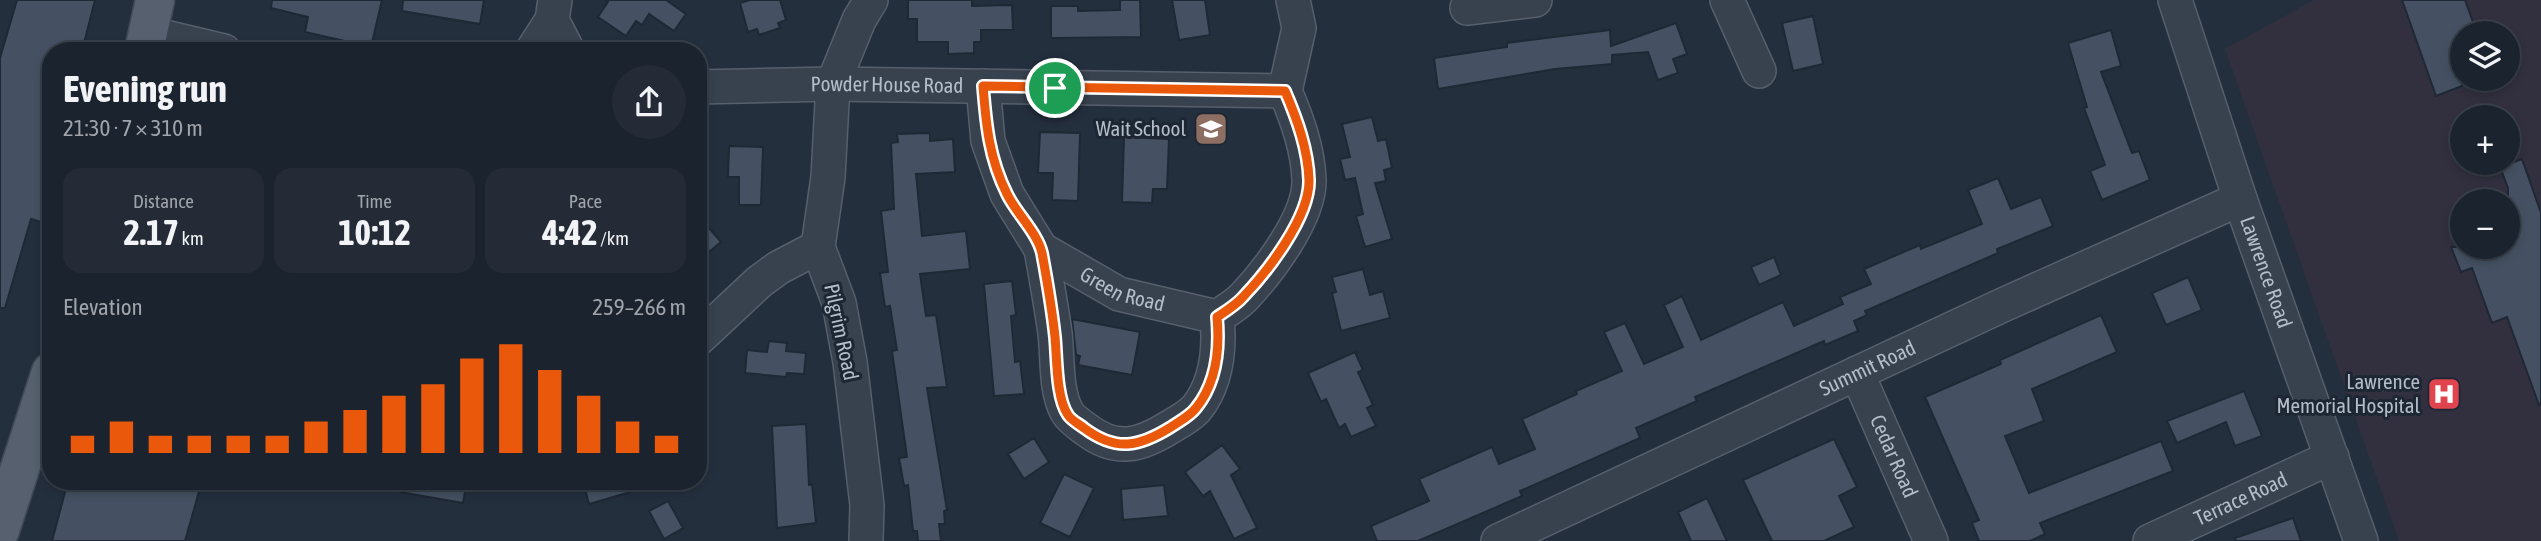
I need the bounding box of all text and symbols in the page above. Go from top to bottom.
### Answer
map controls [2450,21,2520,259]
button: layers [2450,21,2520,91]
pin [1025,58,1085,118]
button: share [612,65,686,139]
text: Evening run [63,67,227,110]
icon: arrive [1036,69,1074,107]
street label: Powder House Road [810,71,964,97]
button: + [2450,105,2520,175]
school or university icon: Wait School [1192,110,1230,148]
text: 21:30 · 7 × 310 m [63,115,203,141]
place label: Wait School [1096,116,1186,140]
button: − [2450,189,2520,259]
text: Distance [133,190,194,212]
text: Time [357,190,392,212]
text: Pace [569,190,602,212]
text: 2.17 [123,212,179,252]
text: 10:12 [338,212,411,252]
text: 4:42 [542,212,598,252]
street label: Lawrence Road [2236,213,2298,331]
text: km [179,227,204,249]
text: /km [598,227,629,249]
street label: Green Road [1076,261,1167,315]
street label: Pilgrim Road [820,281,864,382]
text: Elevation [63,294,143,320]
text: 259–266 m [592,294,686,320]
street label: Summit Road [1815,335,1919,400]
place label: Lawrence Memorial Hospital [2277,369,2420,417]
hospital icon: Lawrence Memorial Hospital [2425,375,2463,413]
street label: Cedar Road [1866,411,1923,501]
street label: Terrace Road [2190,466,2291,530]

